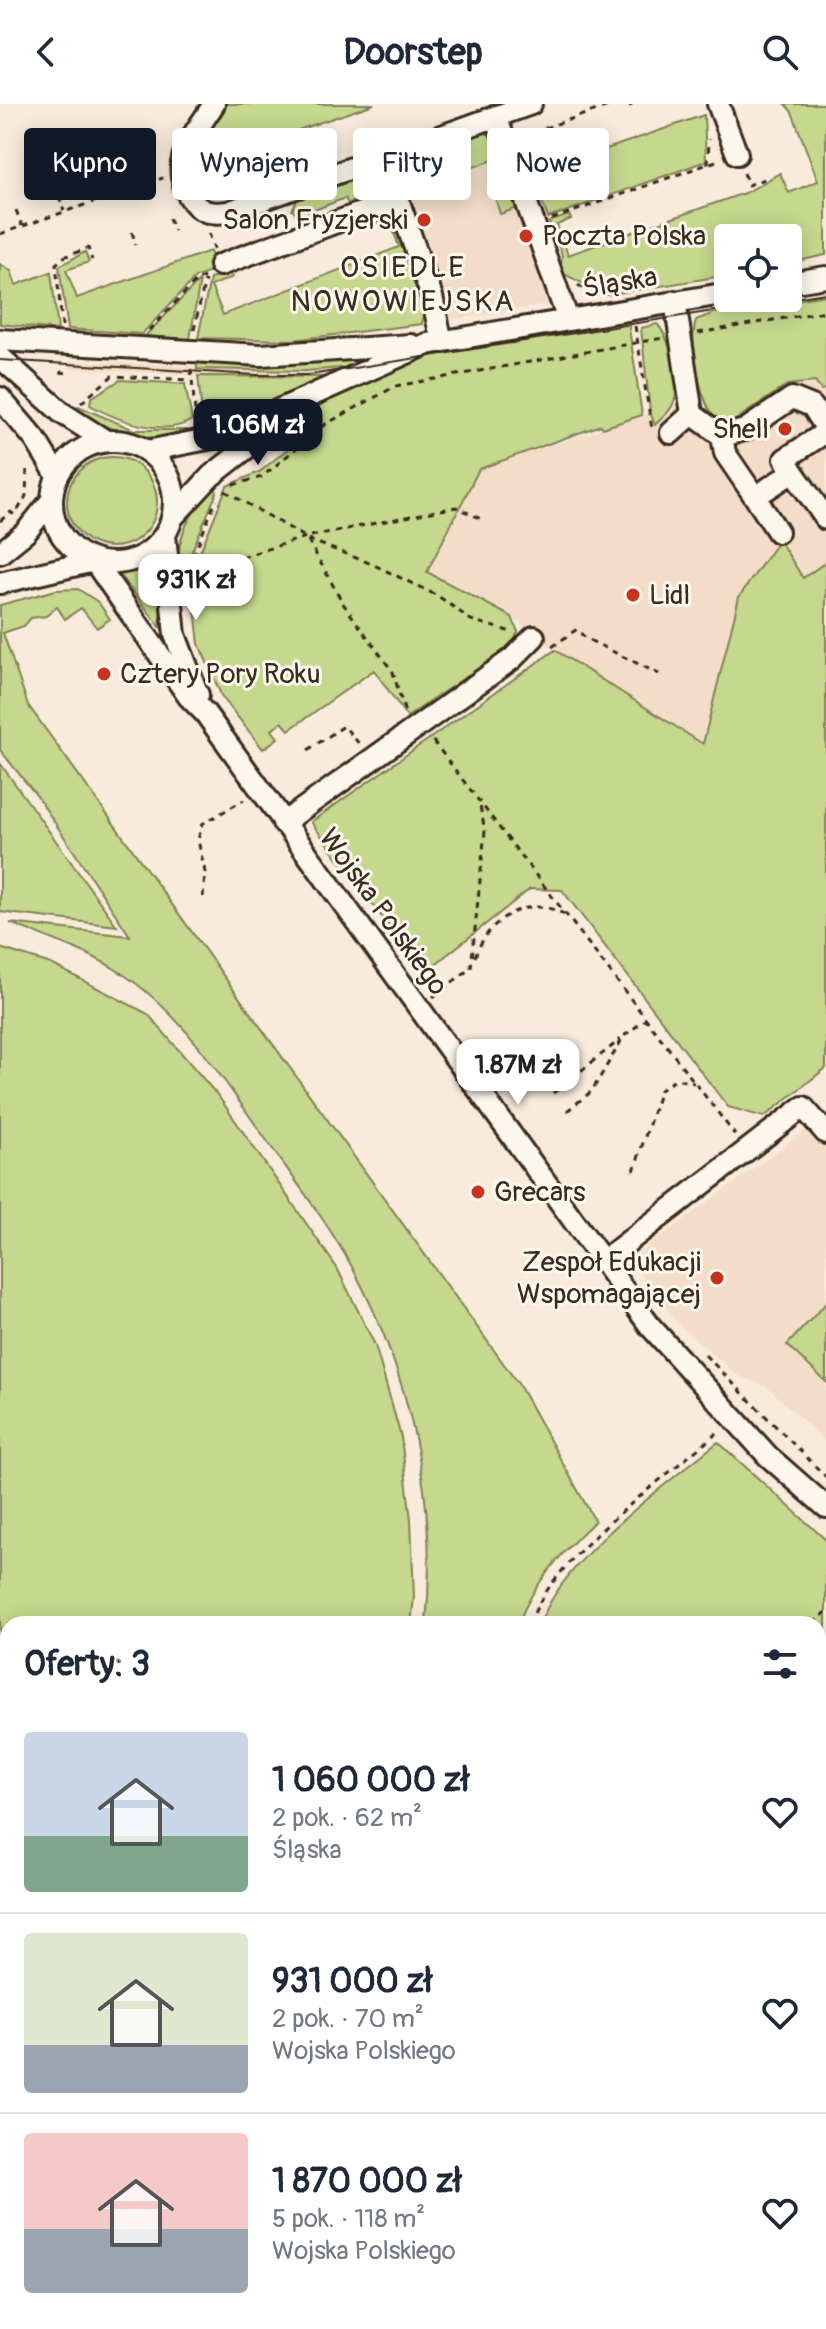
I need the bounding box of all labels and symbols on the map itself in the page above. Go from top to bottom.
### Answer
place label: Salon Fryzjerski [222,203,408,238]
marker: Salon Fryzjerski [415,211,433,229]
place label: Poczta Polska [542,219,706,254]
marker: Poczta Polska [517,227,535,245]
district label: OSIEDLE NOWOWIEJSKA [290,249,516,320]
street label: Śląska [580,259,660,307]
pin: 1.06M zł [175,399,341,467]
place label: Shell [712,412,769,447]
marker: Shell [776,420,794,438]
pin: 931K zł [122,554,270,622]
place label: Lidl [649,578,690,613]
marker: Lidl [624,586,642,604]
place label: Cztery Pory Roku [120,657,321,692]
marker: Cztery Pory Roku [95,665,113,683]
street label: Wojska Polskiego [311,822,455,1002]
pin: 1.87M zł [435,1039,601,1107]
place label: Grecars [494,1175,586,1210]
marker: Grecars [469,1183,487,1201]
place label: Zespoł Edukacji Wspomagającej [517,1245,701,1312]
marker: Zespoł Edukacji Wspomagającej [708,1269,726,1287]

